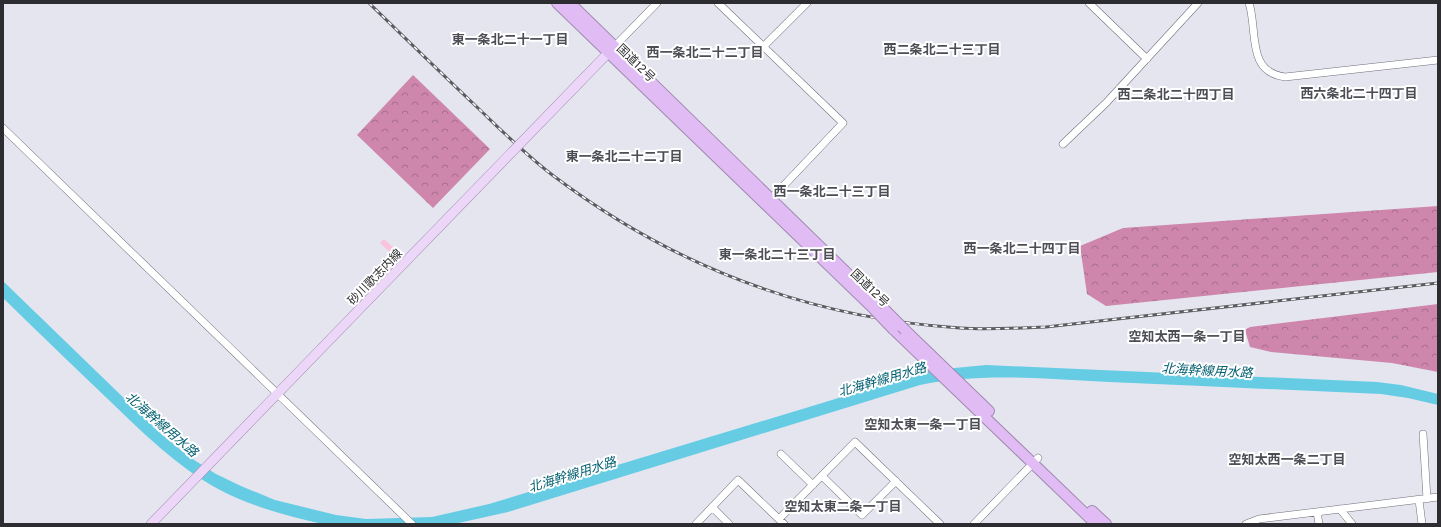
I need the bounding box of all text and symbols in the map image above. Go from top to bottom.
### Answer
district label: 東一条北二十一丁目 [451,32,569,49]
street label: 国道12号 [613,41,658,86]
district label: 西二条北二十三丁目 [883,42,1001,59]
district label: 西一条北二十二丁目 [646,45,764,62]
district label: 西六条北二十四丁目 [1300,86,1418,103]
district label: 西二条北二十四丁目 [1117,87,1235,104]
district label: 東一条北二十二丁目 [565,149,683,166]
district label: 西一条北二十三丁目 [773,184,891,201]
district label: 西一条北二十四丁目 [963,241,1081,258]
street label: 砂川歌志内線 [345,246,406,309]
district label: 東一条北二十三丁目 [718,247,836,264]
street label: 国道12号 [847,266,892,311]
district label: 空知太西一条一丁目 [1128,329,1246,346]
water label: 北海幹線用水路 [837,360,929,401]
water label: 北海幹線用水路 [1161,362,1254,382]
water label: 北海幹線用水路 [121,390,201,462]
district label: 空知太東一条一丁目 [864,417,982,434]
district label: 空知太西一条二丁目 [1228,452,1346,469]
water label: 北海幹線用水路 [527,455,619,497]
district label: 空知太東二条一丁目 [784,499,902,516]

